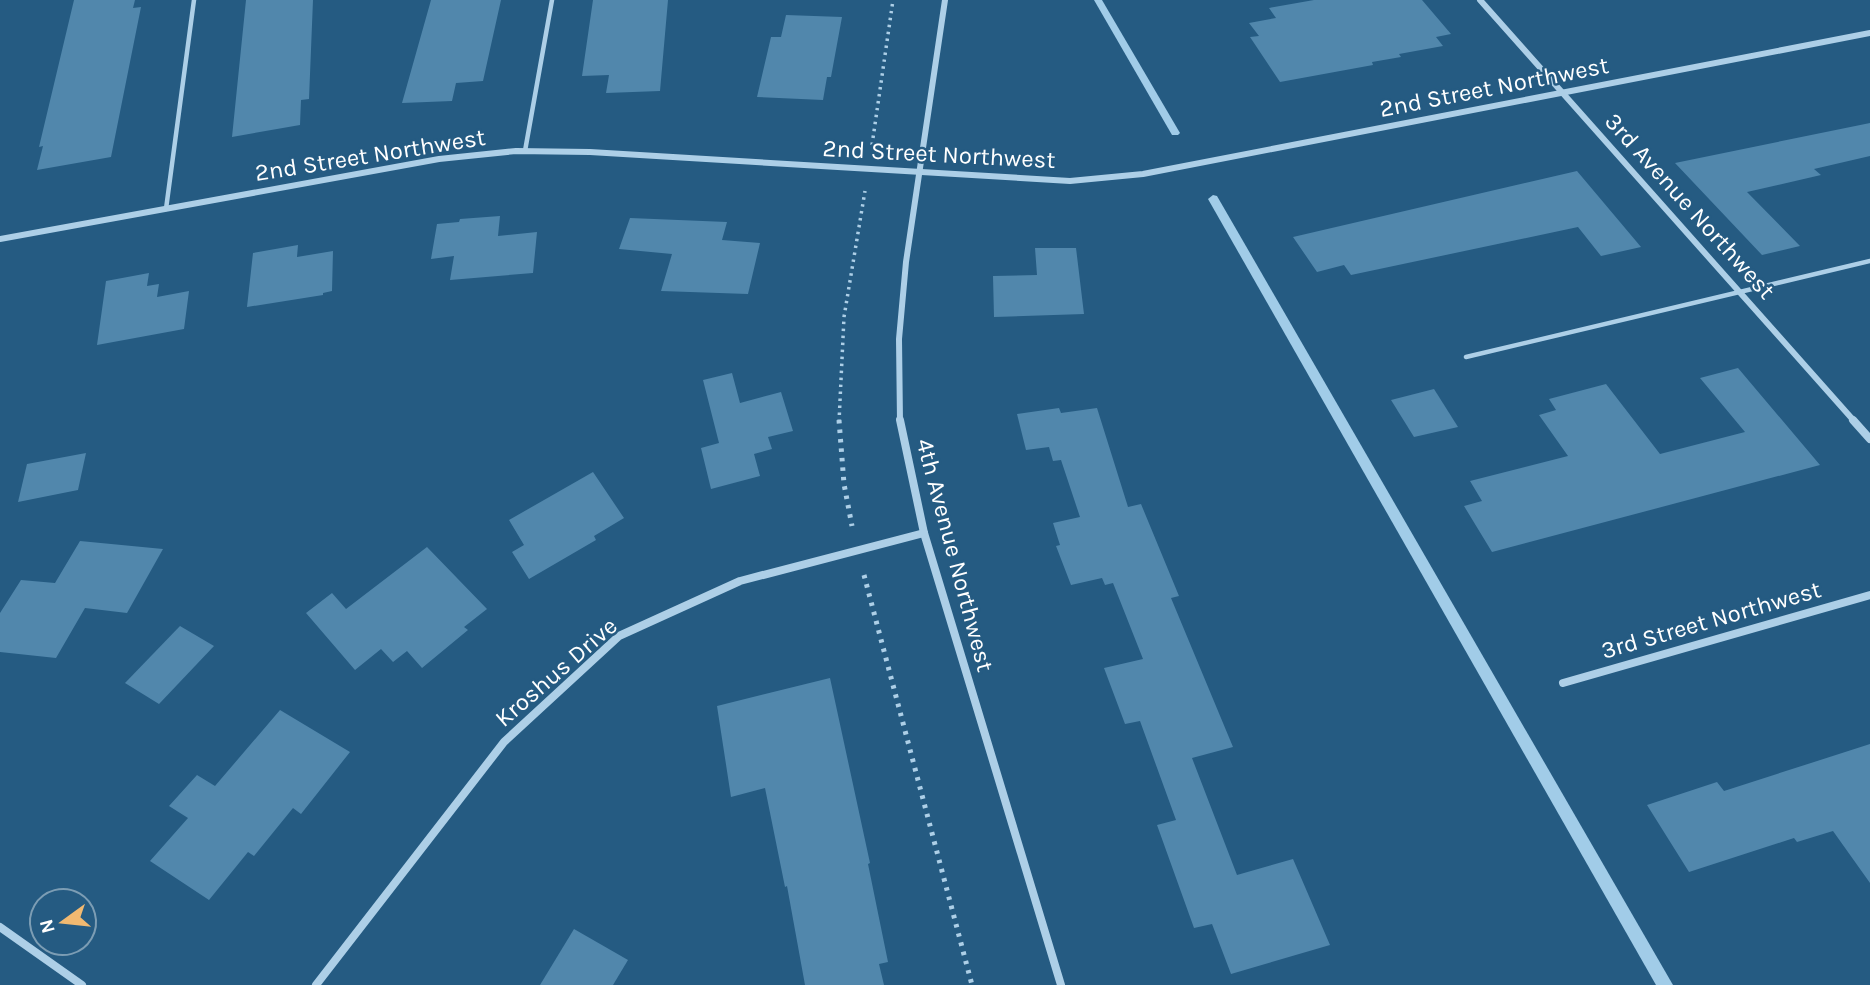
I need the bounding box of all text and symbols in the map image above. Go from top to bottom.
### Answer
street label: 2nd Street Northwest [1377,51,1611,123]
street label: 3rd Avenue Northwest [1599,107,1781,305]
street label: 2nd Street Northwest [253,123,487,187]
street label: 2nd Street Northwest [822,134,1056,174]
street label: 4th Avenue Northwest [910,435,1000,675]
street label: 3rd Street Northwest [1598,575,1824,665]
street label: Kroshus Drive [489,611,623,733]
north arrow [28,887,98,957]
text: N [35,917,60,936]

